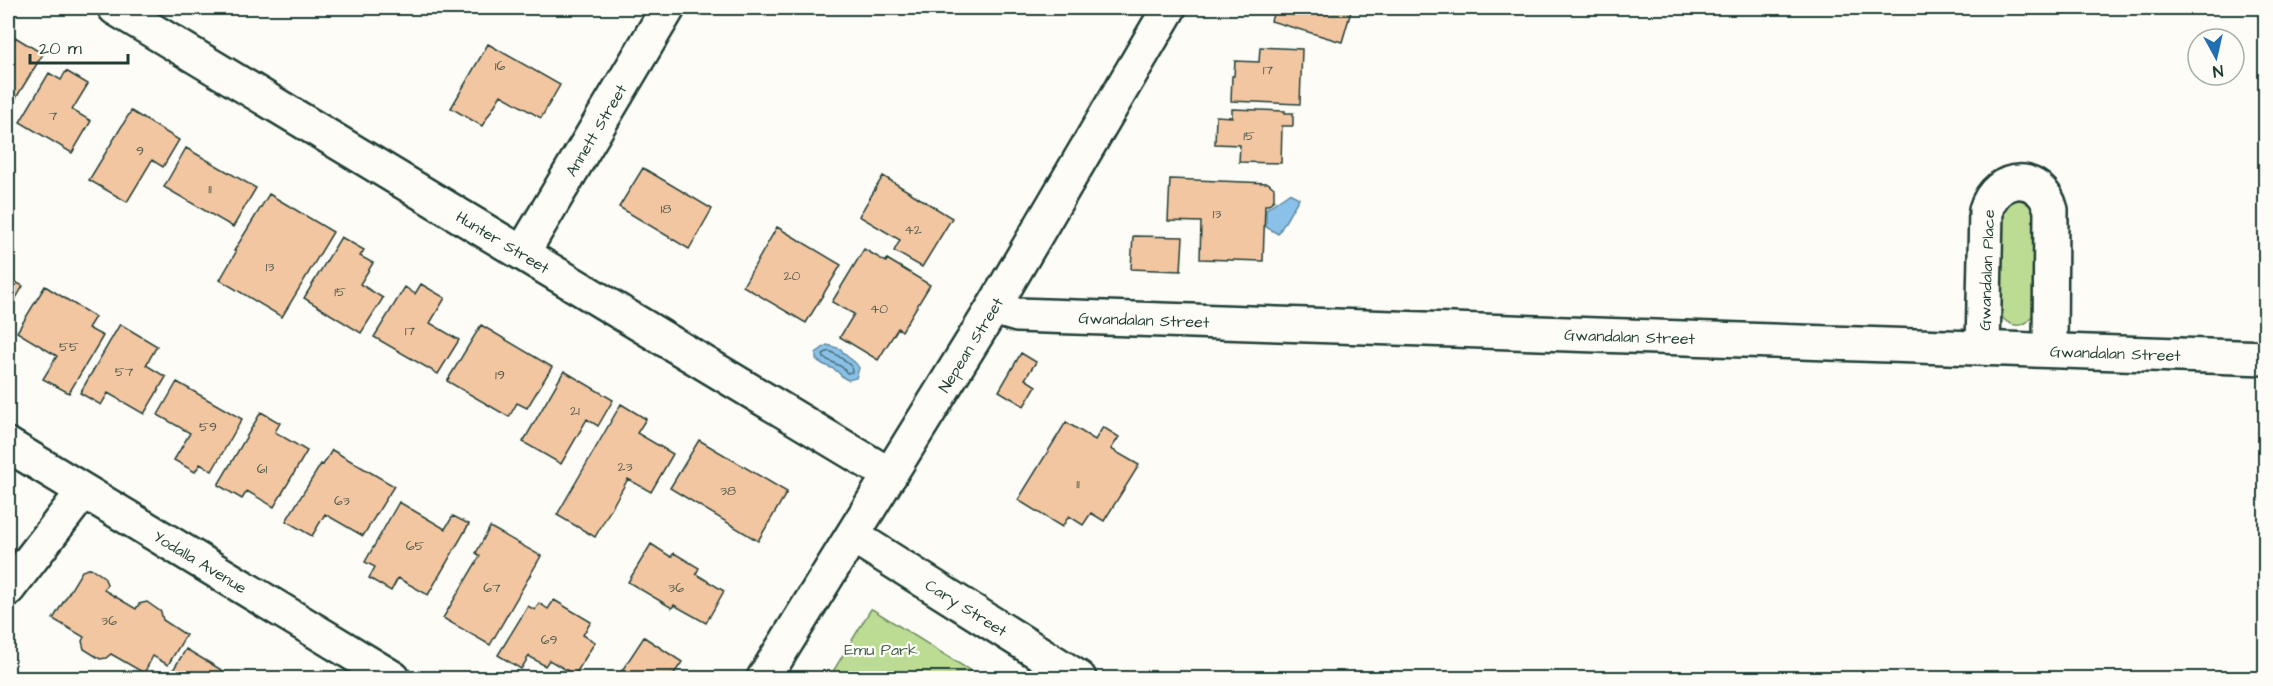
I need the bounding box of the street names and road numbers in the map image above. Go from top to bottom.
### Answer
street label: Annett Street [560,80,633,181]
street label: Hunter Street [452,206,554,280]
street label: Gwandalan Place [1974,209,2000,331]
street label: Nepean Street [933,293,1009,397]
street label: Gwandalan Street [1078,307,1210,334]
street label: Gwandalan Street [1564,324,1696,350]
street label: Gwandalan Street [2050,341,2182,367]
street label: Yodalla Avenue [149,526,251,599]
street label: Cary Street [921,574,1012,642]

